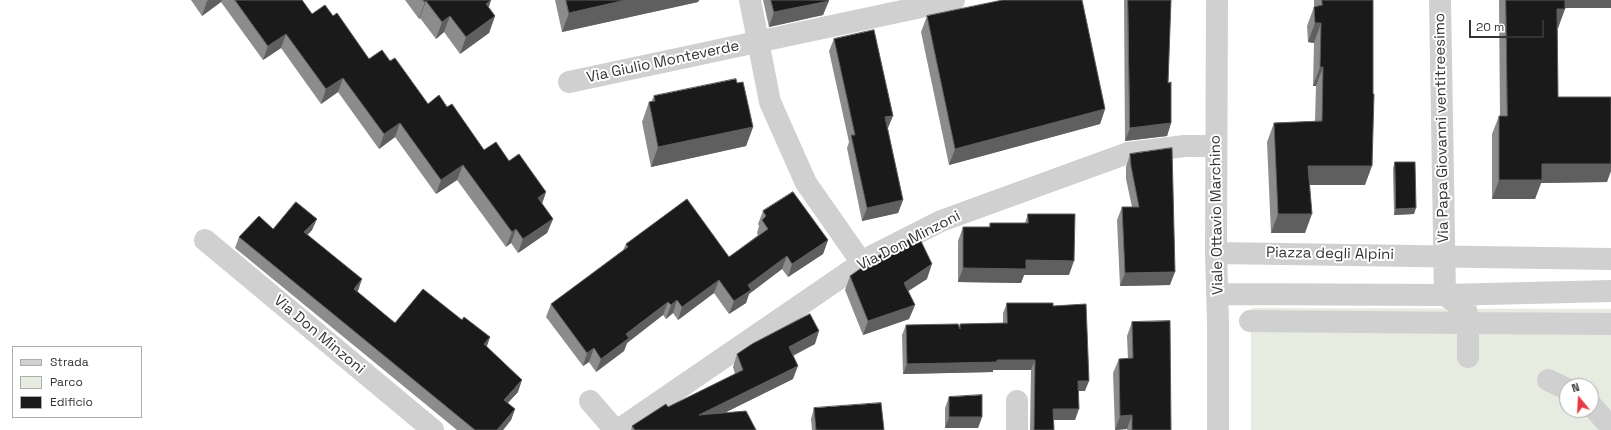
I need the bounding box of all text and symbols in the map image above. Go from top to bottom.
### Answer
scale bar [1471,12,1546,38]
street label: Via Papa Giovanni ventitreesimo [1431,13,1453,243]
text: 20 m [1476,19,1504,35]
street label: Via Giulio Monteverde [585,37,741,87]
street label: Viale Ottavio Marchino [1207,135,1227,295]
street label: Via Don Minzoni [854,207,964,275]
street label: Piazza degli Alpini [1266,244,1394,264]
street label: Via Don Minzoni [270,292,368,378]
legend [12,346,142,418]
text: Strada [50,354,89,370]
text: Parco [50,374,83,390]
north arrow [1559,378,1599,418]
text: N [1570,380,1581,395]
text: Edificio [50,394,93,410]

